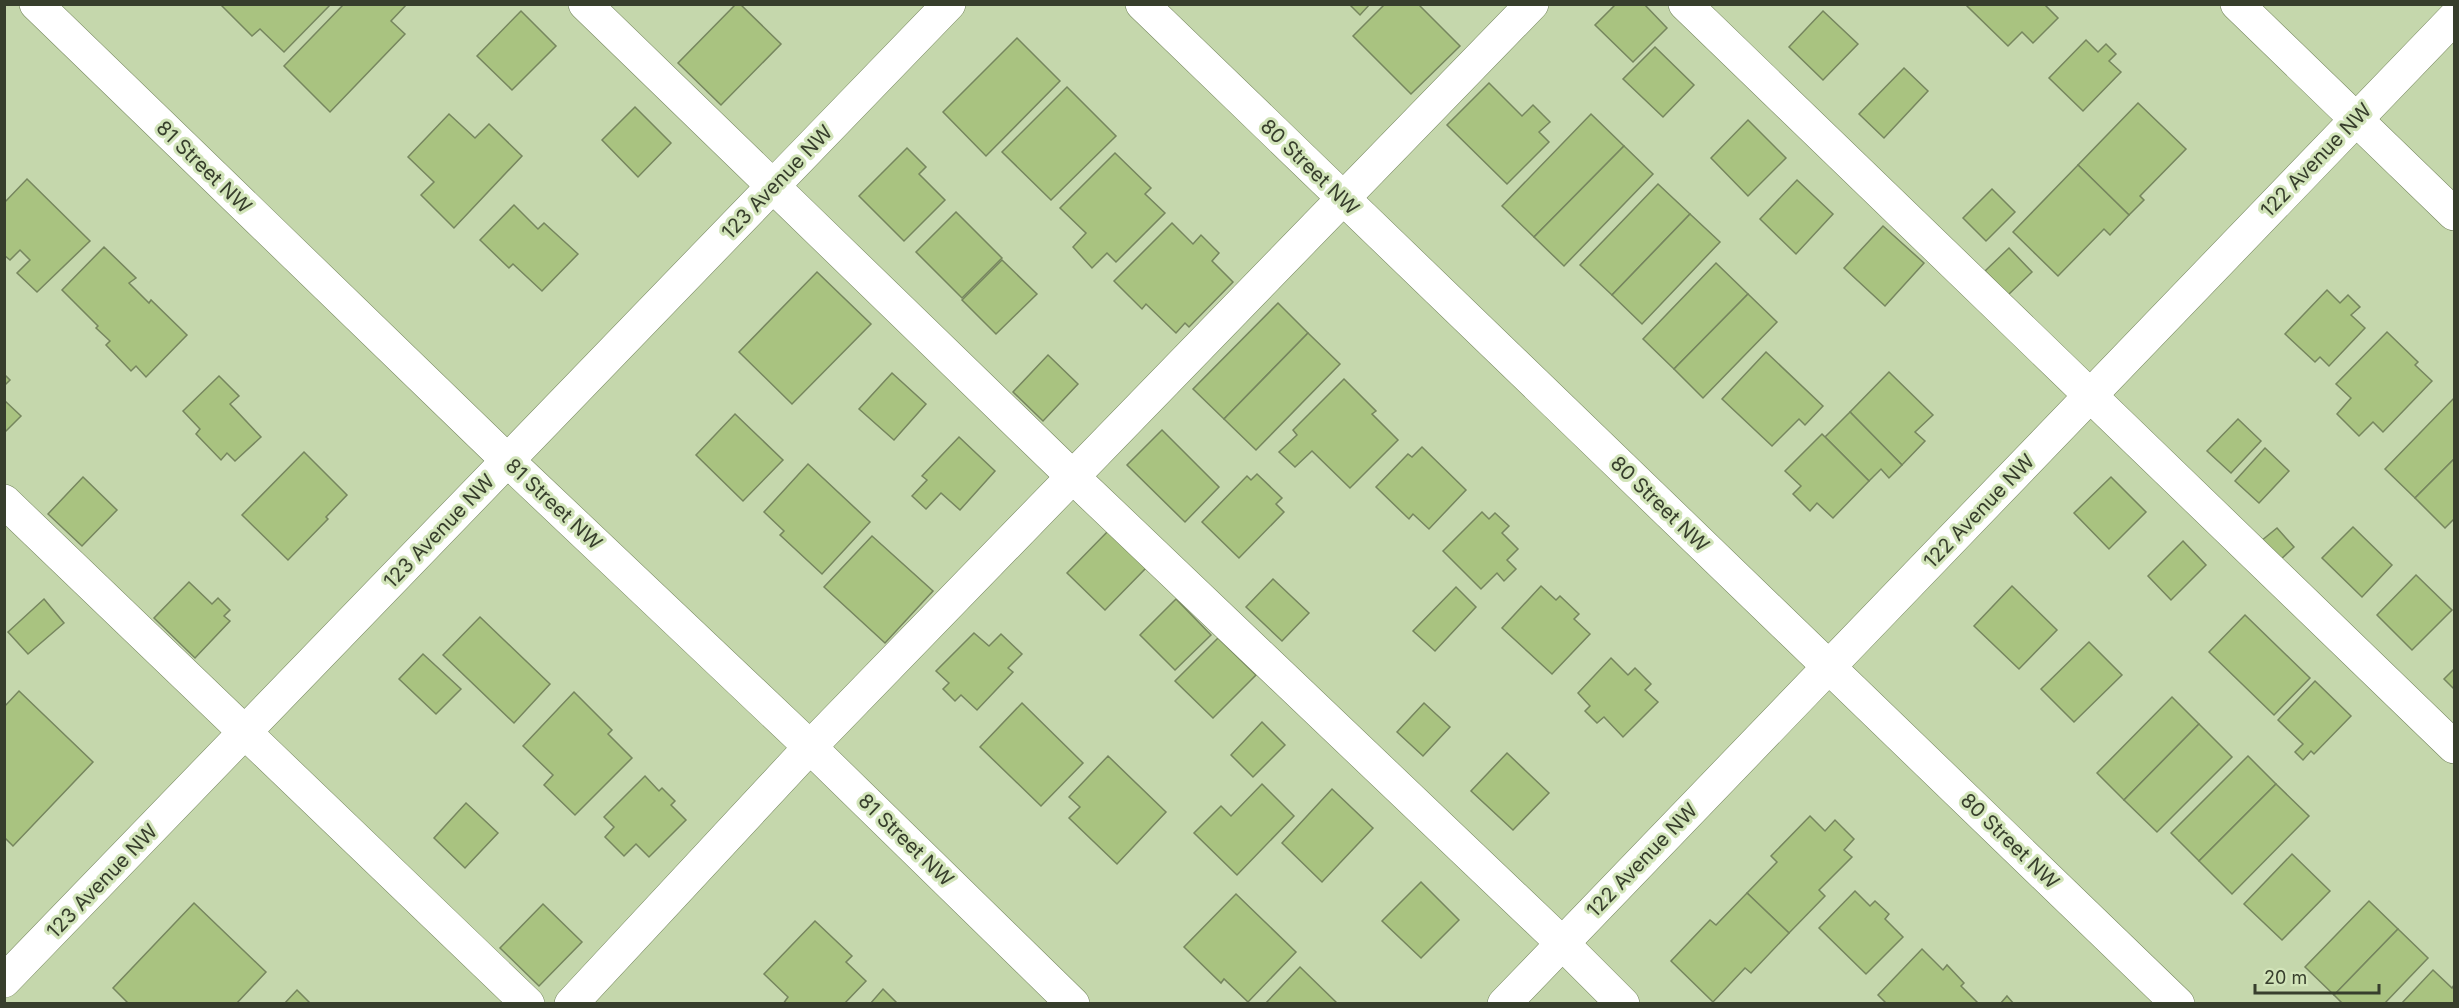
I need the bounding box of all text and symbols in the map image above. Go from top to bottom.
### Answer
street label: 122 Avenue NW [2256,98,2377,222]
street label: 80 Street NW [1256,114,1364,220]
street label: 81 Street NW [151,116,257,219]
street label: 123 Avenue NW [717,120,838,244]
street label: 122 Avenue NW [1919,449,2040,573]
street label: 80 Street NW [1606,451,1714,557]
street label: 81 Street NW [501,453,607,555]
street label: 123 Avenue NW [379,469,500,593]
street label: 80 Street NW [1956,788,2064,894]
street label: 81 Street NW [853,789,959,892]
street label: 122 Avenue NW [1582,798,1703,922]
street label: 123 Avenue NW [42,819,163,943]
scale bar [2255,957,2380,995]
text: 20 m [2264,967,2307,988]

